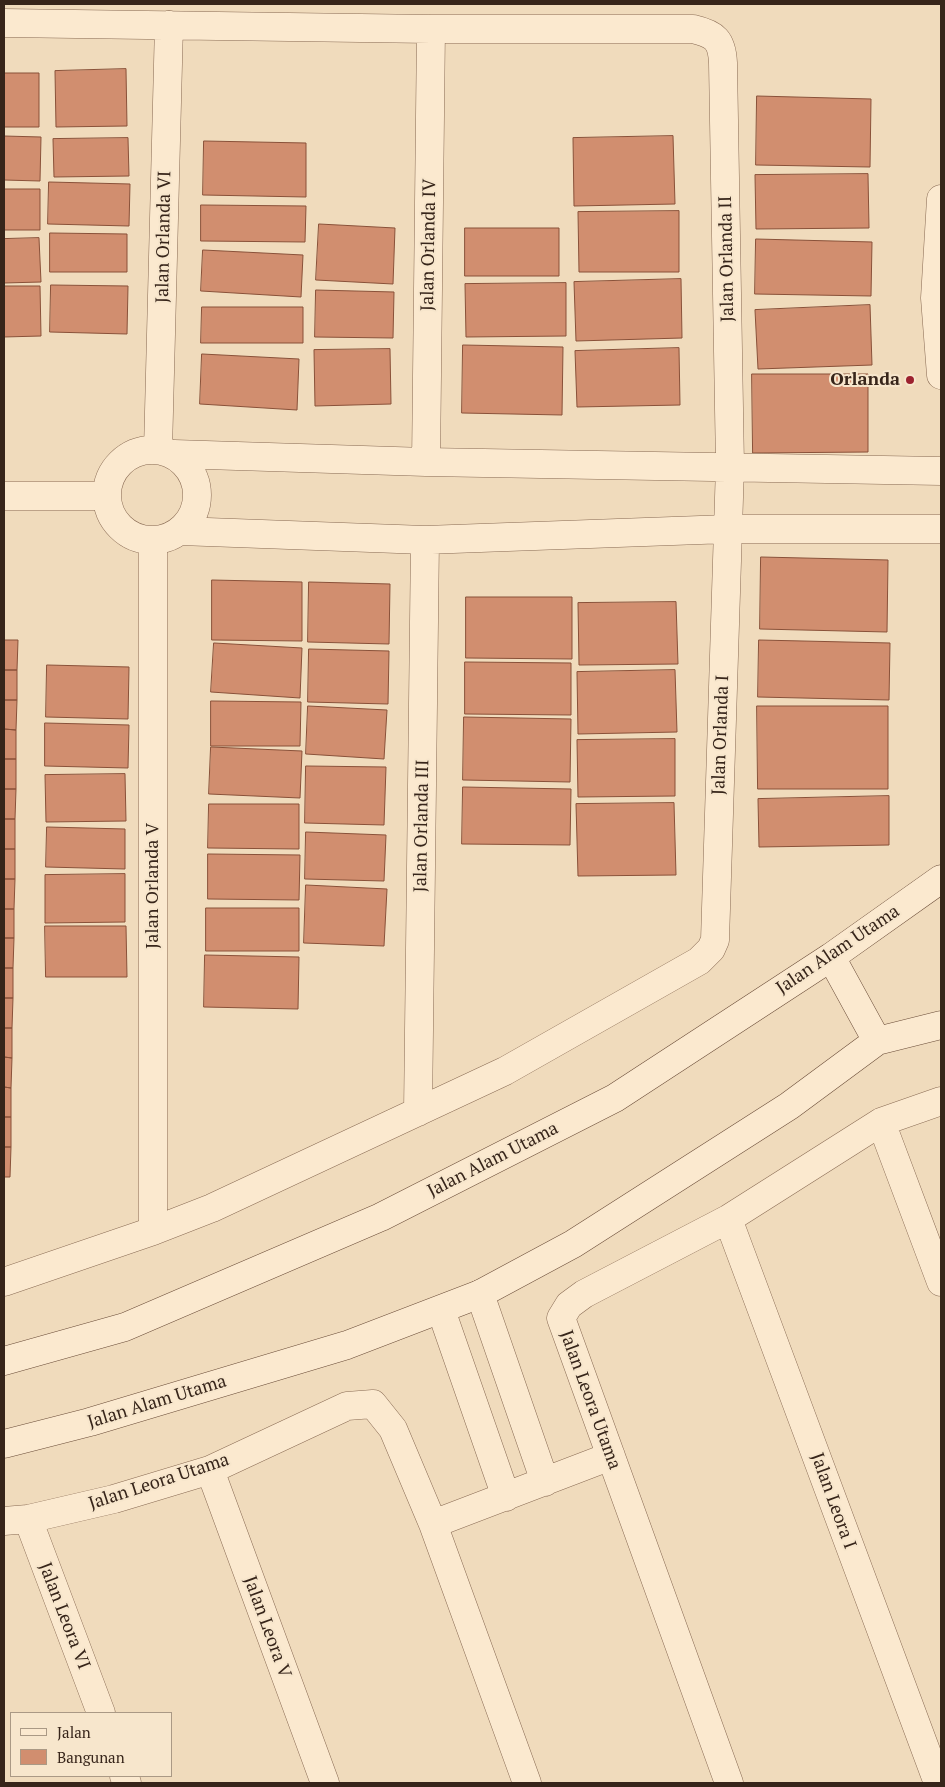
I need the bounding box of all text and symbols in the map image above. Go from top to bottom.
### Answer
street label: Jalan Orlanda VI [152,171,176,303]
street label: Jalan Orlanda IV [417,179,441,311]
street label: Jalan Orlanda II [715,196,739,322]
place label: Orlanda [830,369,900,391]
marker: Orlanda [904,374,916,386]
street label: Jalan Orlanda I [708,675,734,795]
street label: Jalan Orlanda III [410,759,434,893]
street label: Jalan Orlanda V [142,823,164,949]
street label: Jalan Alam Utama [772,901,904,999]
street label: Jalan Alam Utama [424,1118,562,1202]
street label: Jalan Leora Utama [555,1327,625,1473]
street label: Jalan Alam Utama [85,1371,229,1433]
street label: Jalan Leora Utama [86,1449,232,1515]
street label: Jalan Leora I [806,1450,860,1552]
street label: Jalan Leora VI [34,1560,94,1672]
street label: Jalan Leora V [239,1573,295,1681]
legend [10,1712,172,1777]
text: Jalan [57,1722,91,1742]
text: Bangunan [57,1747,125,1767]

